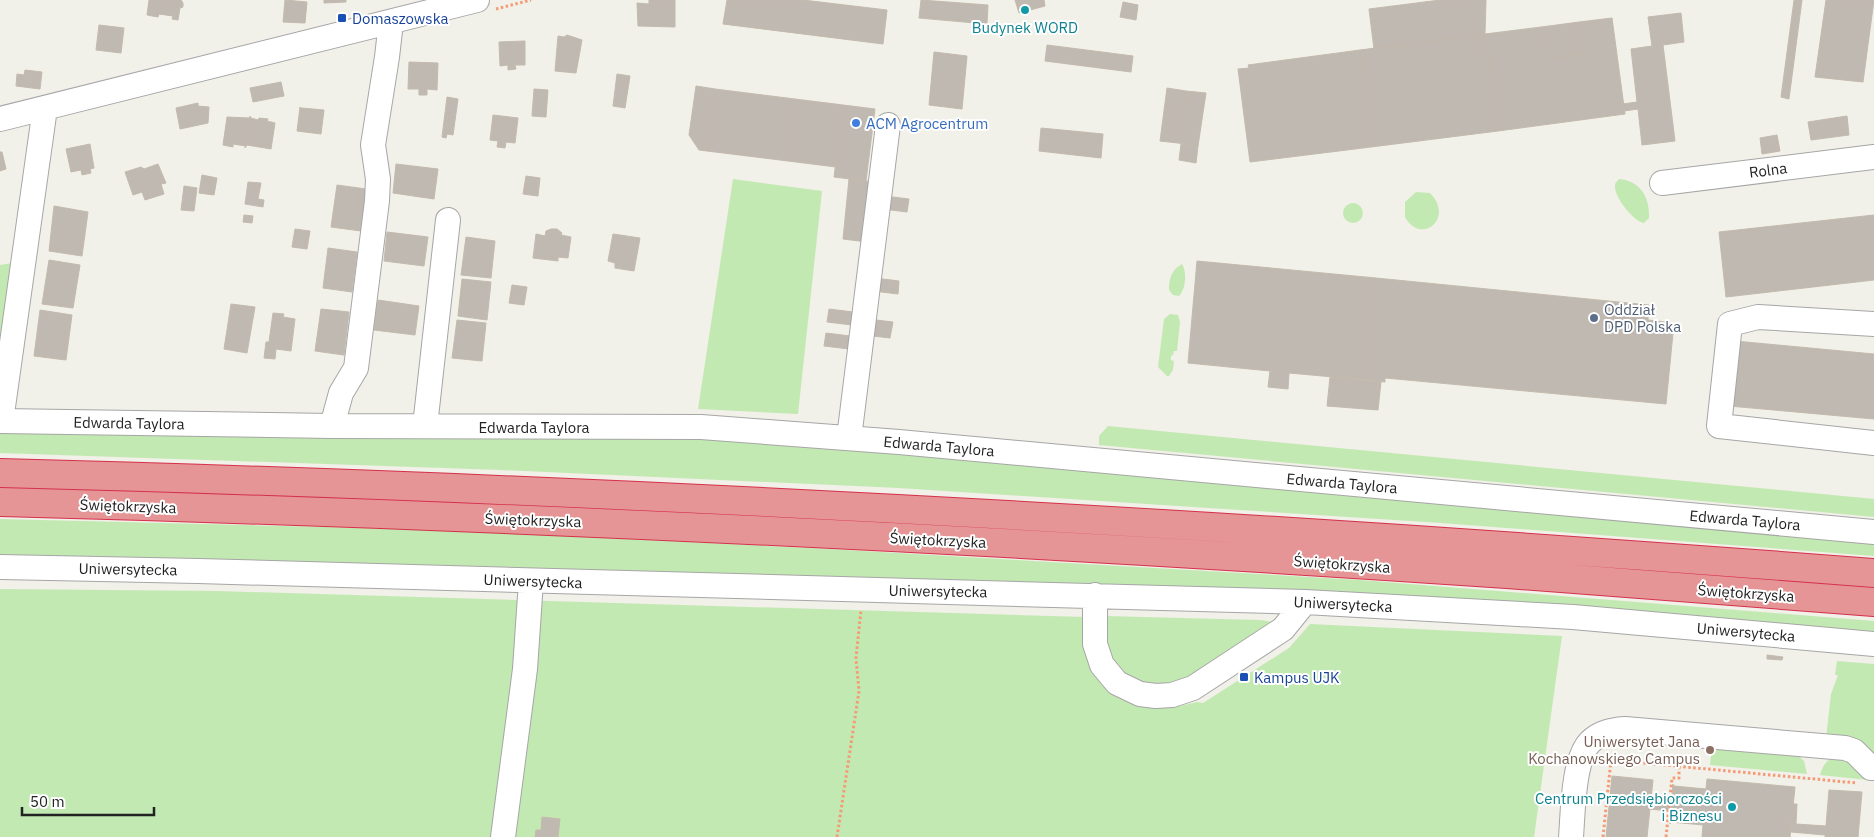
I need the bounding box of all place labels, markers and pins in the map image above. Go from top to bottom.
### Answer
marker: Budynek WORD [1019,4,1031,16]
place label: Domaszowska [352,9,449,28]
marker: Domaszowska [336,12,348,24]
place label: Budynek WORD [972,18,1078,37]
place label: ACM Agrocentrum [866,114,988,133]
marker: ACM Agrocentrum [850,117,862,129]
place label: Oddział DPD Polska [1604,300,1681,336]
marker: Oddział DPD Polska [1588,312,1600,324]
place label: Kampus UJK [1254,668,1340,687]
marker: Kampus UJK [1238,671,1250,683]
place label: Uniwersytet Jana Kochanowskiego Campus [1528,732,1700,768]
marker: Uniwersytet Jana Kochanowskiego Campus [1704,744,1716,756]
place label: Centrum Przedsiębiorczości i Biznesu [1535,789,1722,825]
marker: Centrum Przedsiębiorczości i Biznesu [1726,801,1738,813]

